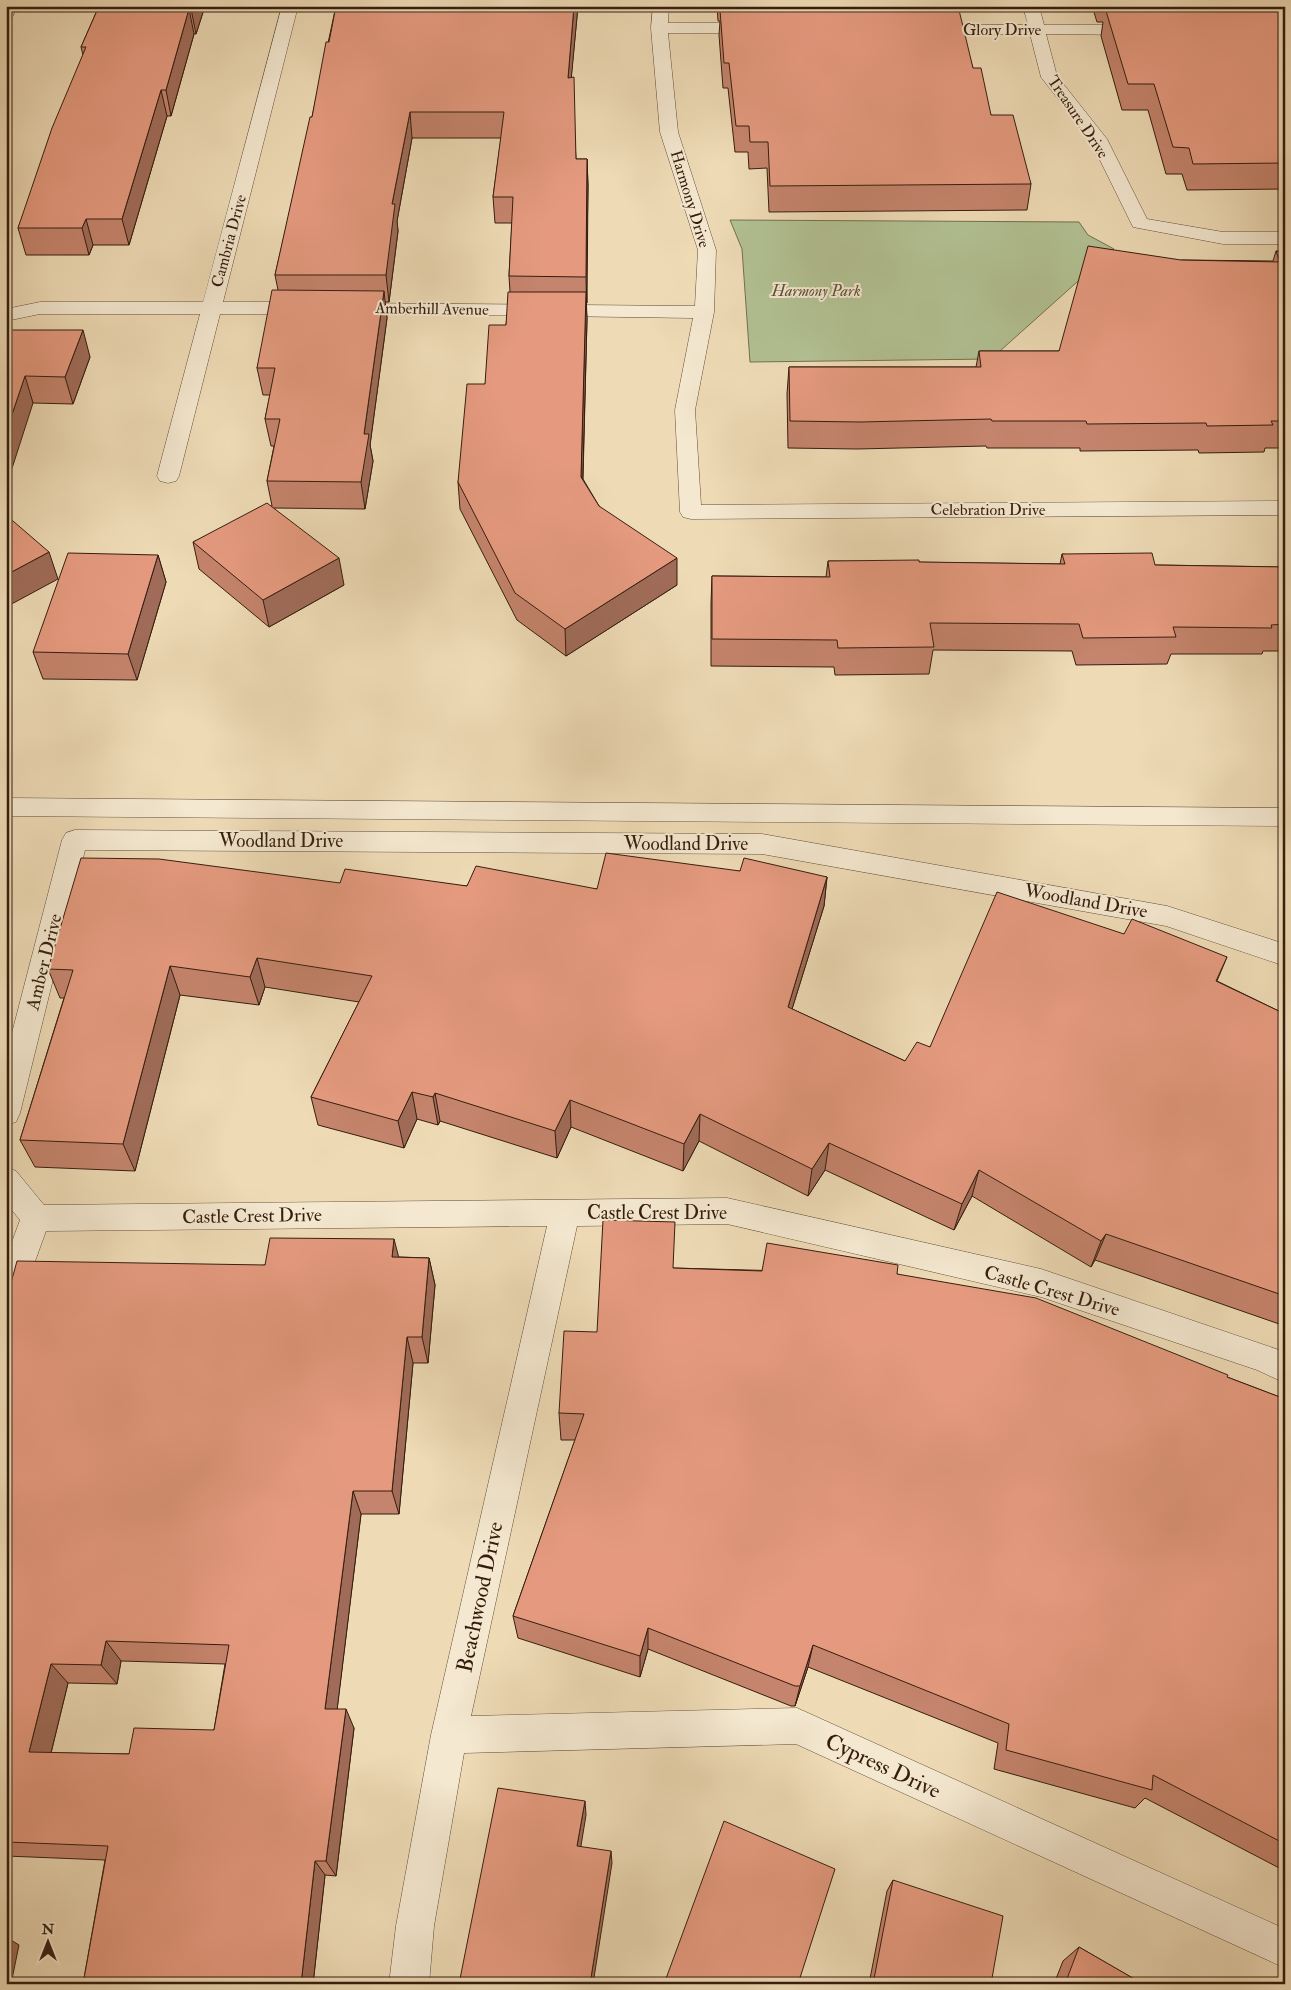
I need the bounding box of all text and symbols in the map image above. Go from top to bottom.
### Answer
street label: Glory Drive [963,20,1041,40]
street label: Treasure Drive [1043,72,1113,163]
street label: Harmony Drive [666,148,714,250]
street label: Cambria Drive [207,192,251,290]
park label: Harmony Park [770,281,861,301]
street label: Amberhill Avenue [374,298,489,320]
street label: Celebration Drive [931,500,1046,520]
street label: Woodland Drive [218,829,343,853]
street label: Woodland Drive [623,832,748,856]
street label: Woodland Drive [1022,878,1149,924]
street label: Amber Drive [20,911,68,1014]
street label: Castle Crest Drive [587,1201,727,1225]
street label: Castle Crest Drive [182,1203,322,1229]
street label: Castle Crest Drive [981,1260,1123,1322]
street label: Beachwood Drive [450,1519,510,1675]
street label: Cypress Drive [820,1727,945,1806]
north arrow [22,1918,72,1968]
text: N [41,1921,55,1938]

